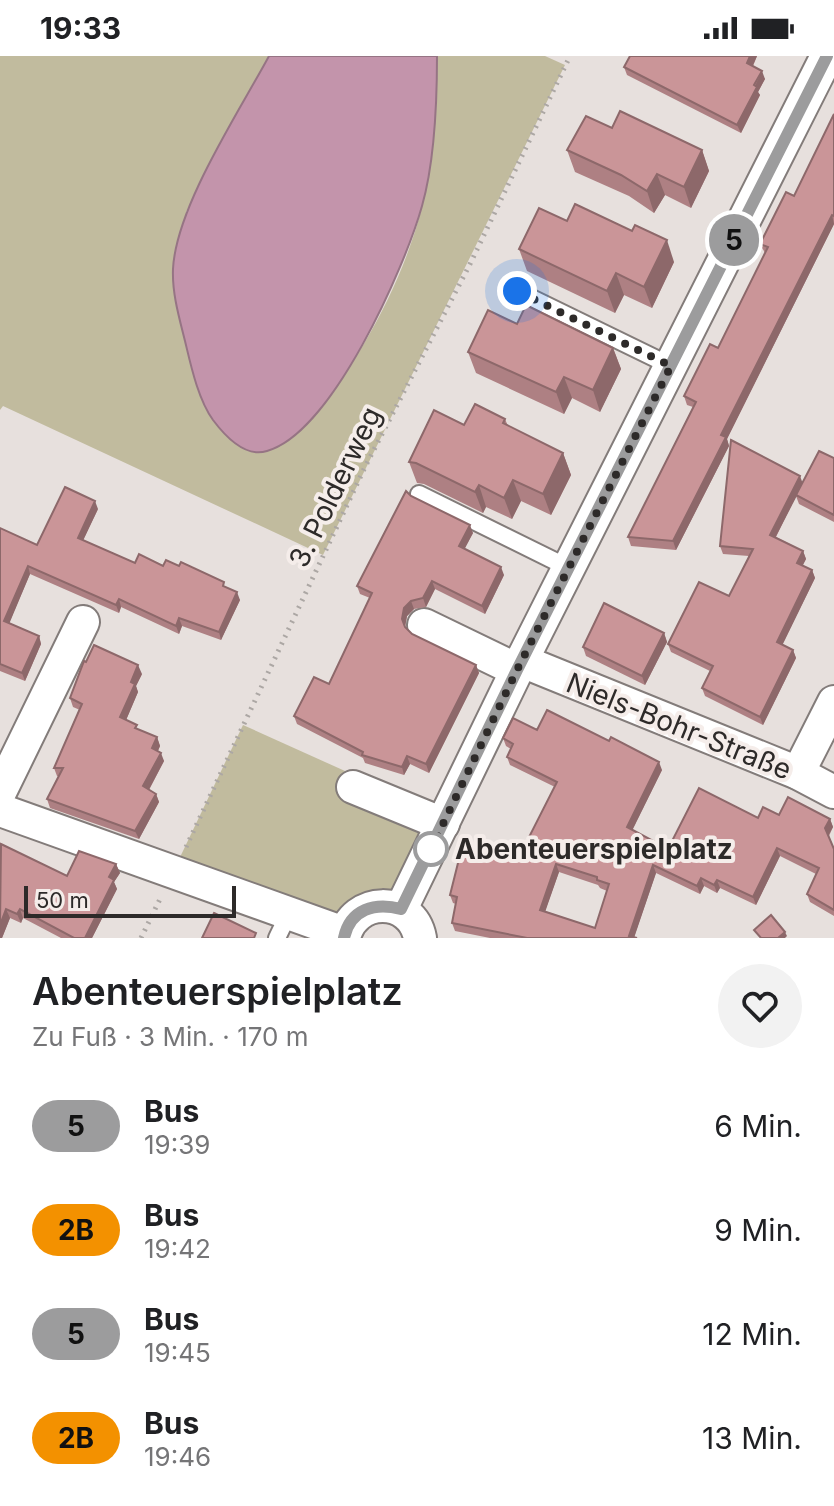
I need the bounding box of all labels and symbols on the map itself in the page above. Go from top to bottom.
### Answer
line badge: 5 [708,214,760,266]
your location [497,271,537,311]
street label: 3. Polderweg [282,401,388,573]
street label: Niels-Bohr-Straße [562,665,796,787]
marker: Abenteuerspielplatz [414,832,448,866]
place label: Abenteuerspielplatz [455,832,733,866]
scale bar [24,882,236,918]

